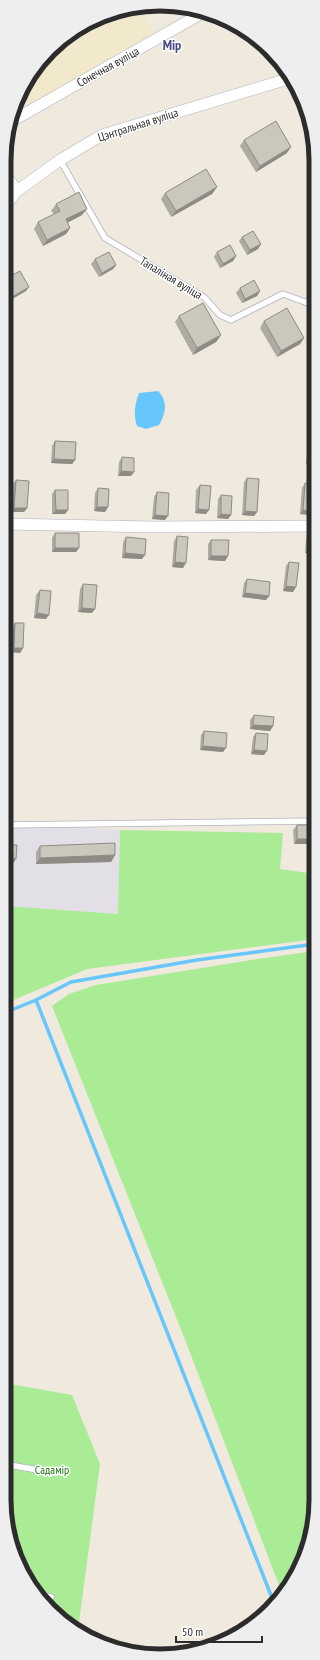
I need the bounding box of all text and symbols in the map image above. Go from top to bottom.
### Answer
district label: Мір [163,36,181,54]
street label: Сонечная вуліца [74,43,142,90]
street label: Цэнтральная вуліца [96,104,180,145]
street label: Тапаліная вуліца [137,253,206,302]
park label: Садамір [35,1462,69,1477]
scale bar [176,1618,262,1644]
text: 50 m [182,1624,203,1639]

